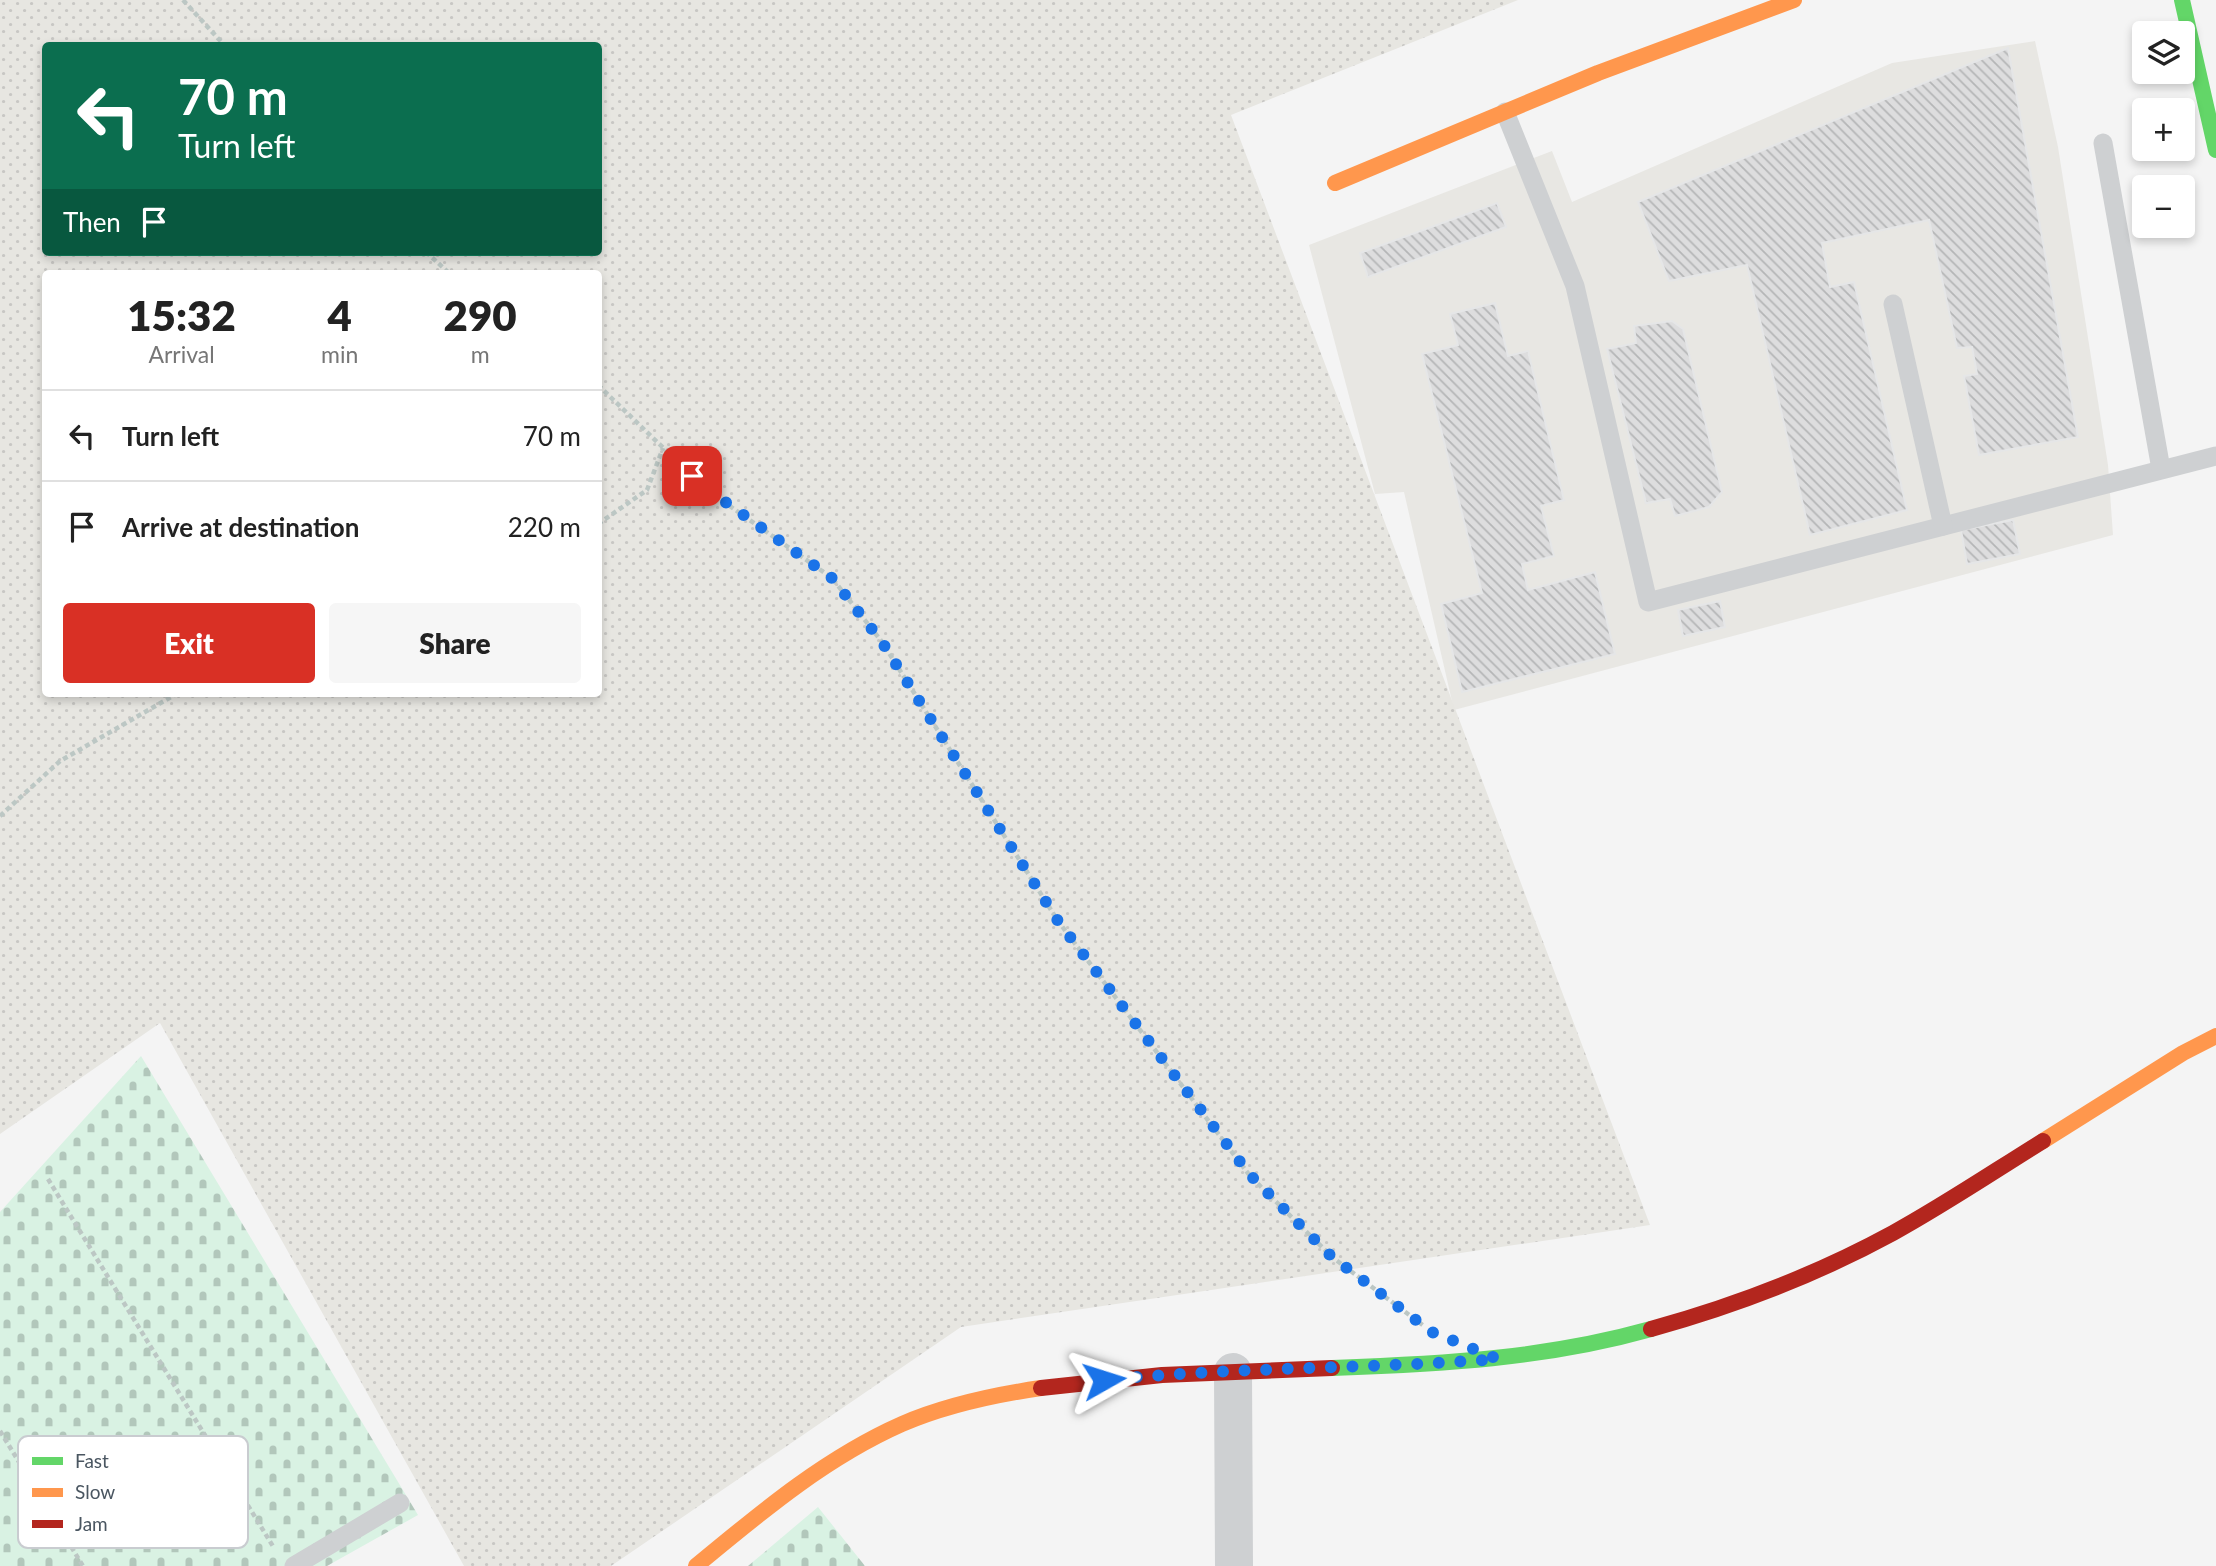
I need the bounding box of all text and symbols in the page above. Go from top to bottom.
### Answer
map controls [2132,21,2195,238]
button: layers [2132,21,2195,84]
text: 70 m [178,67,288,125]
icon: left [63,70,154,161]
button: + [2132,98,2195,161]
text: Turn left [178,126,295,165]
button: − [2132,175,2195,238]
icon: arrive [135,203,173,241]
text: Then [63,206,121,238]
text: 15:32 [127,290,236,340]
text: 4 [328,290,352,340]
text: 290 [444,290,517,340]
text: Arrival [148,340,215,368]
text: min [321,340,358,368]
text: m [471,340,490,368]
icon: left [63,417,101,455]
text: Turn left [122,420,219,452]
text: 70 m [523,420,581,452]
pin [662,446,722,506]
icon: arrive [673,457,711,495]
icon: arrive [63,508,101,546]
text: Arrive at destination [122,511,359,543]
text: 220 m [508,511,581,543]
button: Exit [63,603,315,683]
button: Share [329,603,581,683]
position arrow [1067,1343,1141,1417]
legend [18,1436,248,1548]
text: Fast [75,1449,109,1472]
text: Slow [75,1480,115,1503]
text: Jam [75,1512,108,1535]

